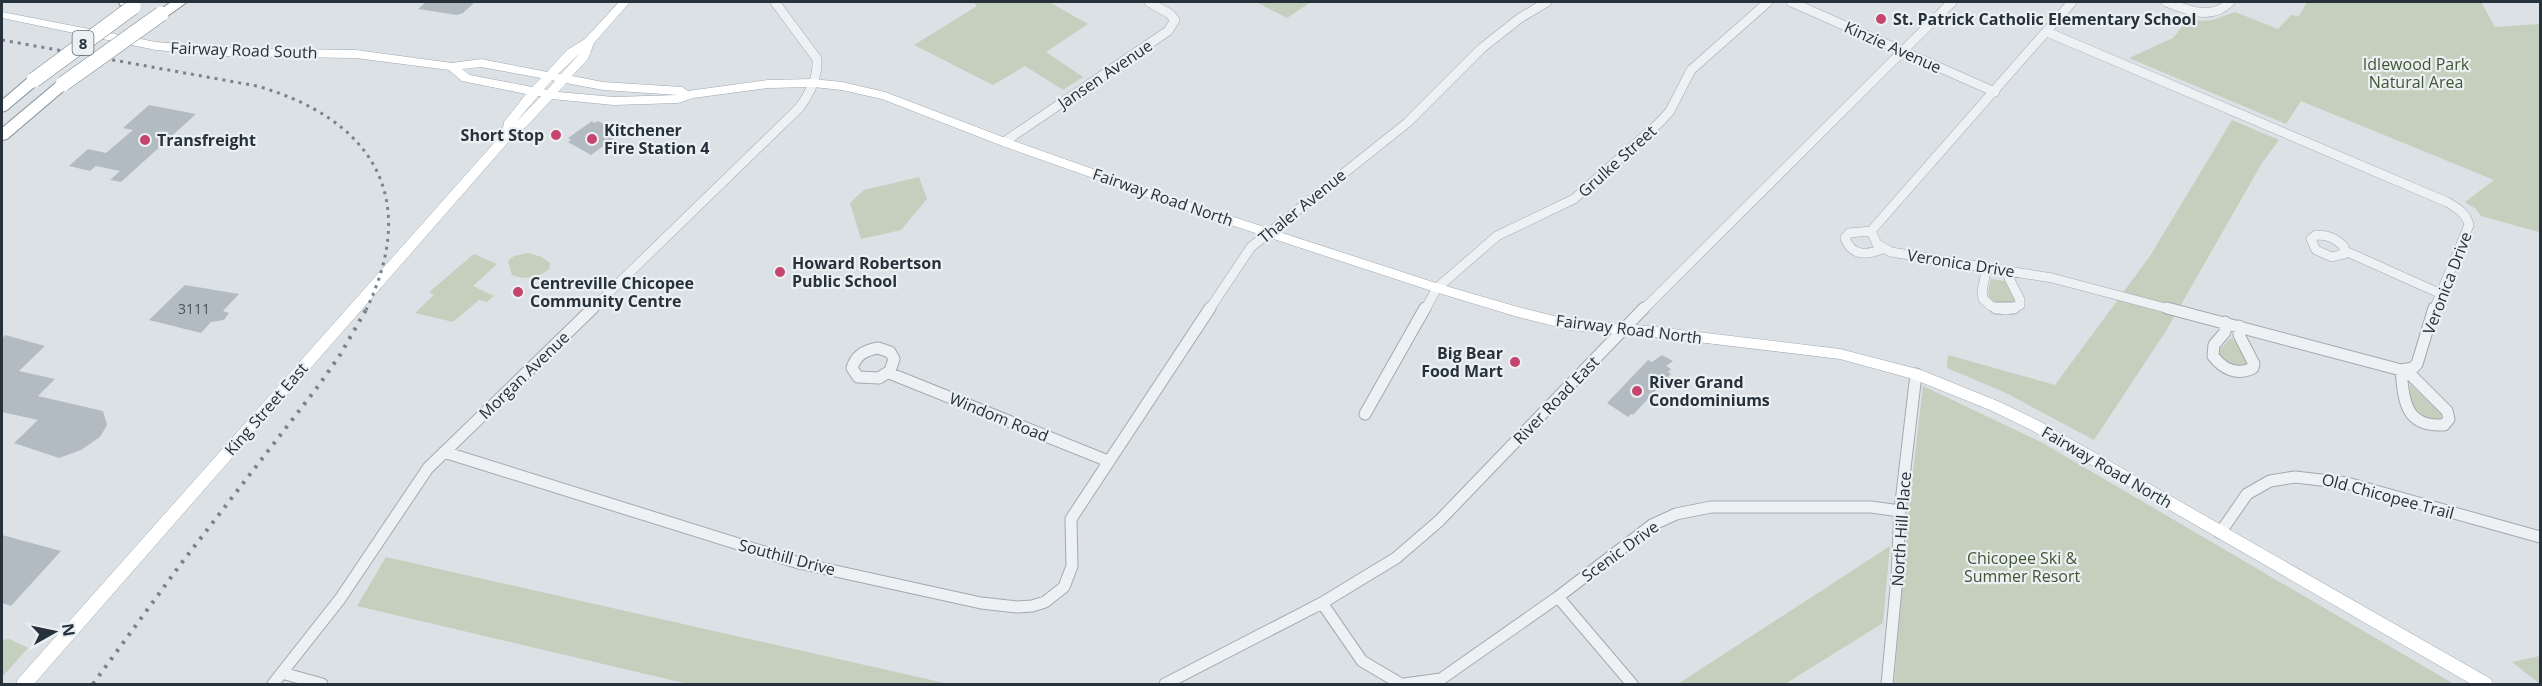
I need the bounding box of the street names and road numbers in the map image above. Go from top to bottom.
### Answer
street label: Kinzie Avenue [1841,16,1945,78]
road number: 8 [72,31,94,55]
street label: Jansen Avenue [1052,34,1156,115]
street label: Fairway Road South [170,36,318,64]
street label: Grulke Street [1573,120,1661,202]
street label: Fairway Road North [1090,163,1236,231]
street label: Thaler Avenue [1254,164,1350,248]
street label: Veronica Drive [2417,228,2477,338]
street label: Veronica Drive [1906,244,2016,282]
street label: Fairway Road North [1555,309,1703,349]
street label: Morgan Avenue [474,326,574,424]
street label: River Road East [1508,351,1604,449]
street label: King Street East [219,358,313,460]
street label: Windom Road [946,387,1052,447]
street label: Fairway Road North [2038,421,2176,513]
street label: Old Chicopee Trail [2320,468,2456,524]
street label: North Hill Place [1886,471,1916,587]
street label: Scenic Drive [1577,516,1663,586]
street label: Southill Drive [736,534,838,580]

